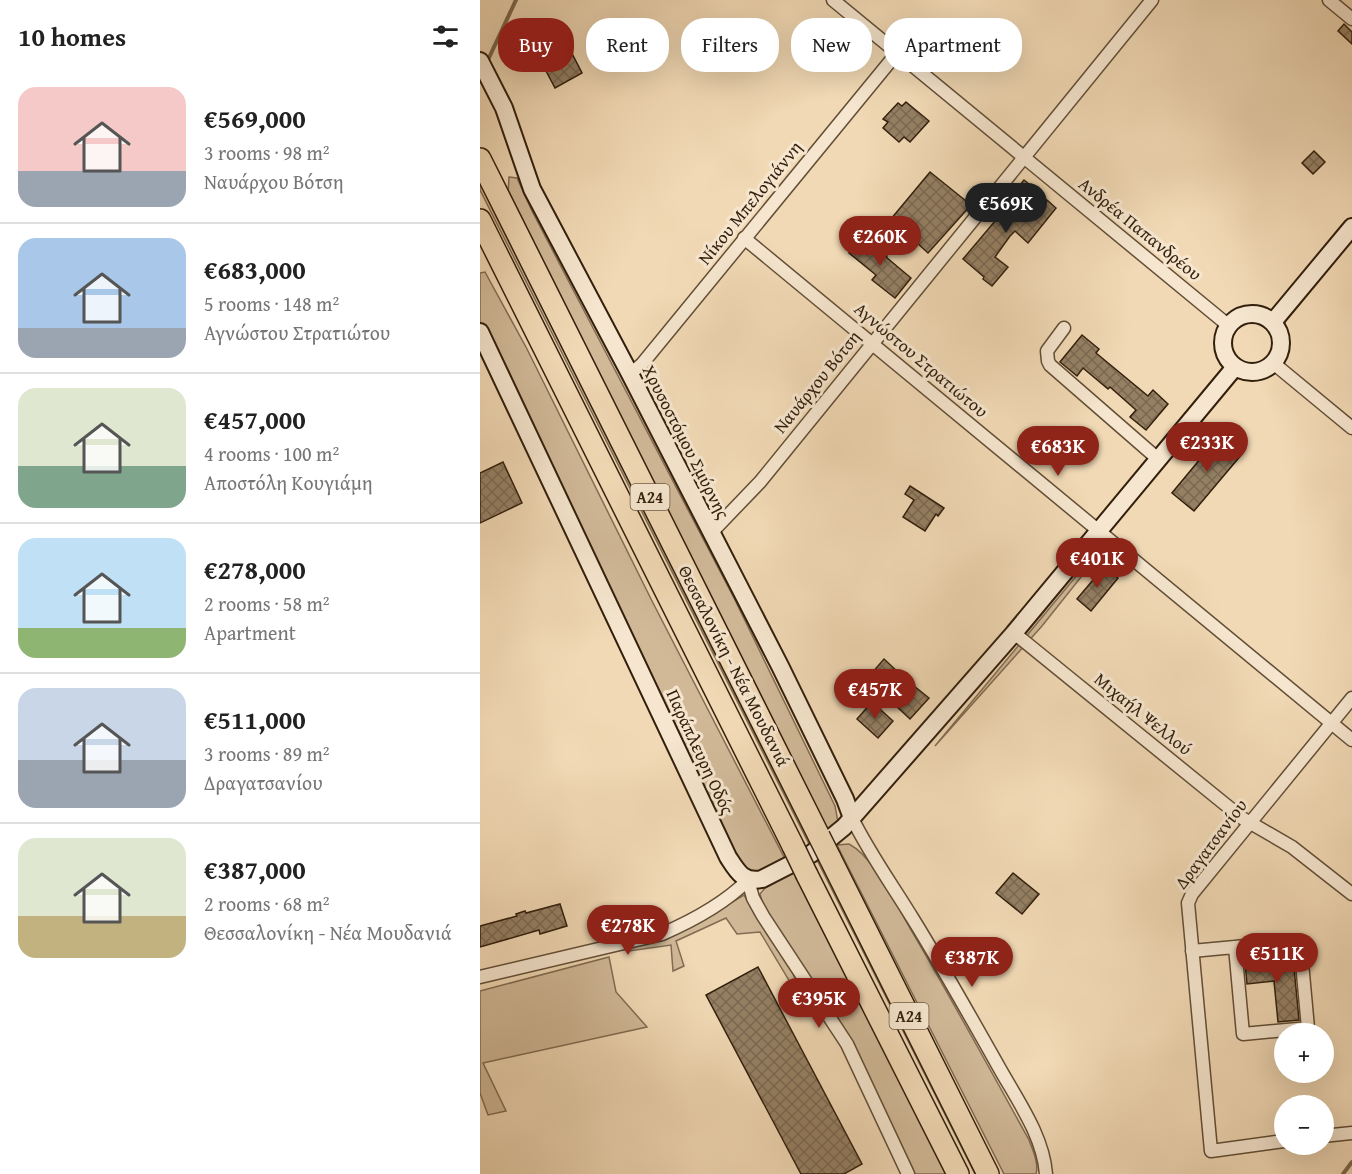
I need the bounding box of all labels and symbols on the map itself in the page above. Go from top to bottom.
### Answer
street label: Νίκου Μπελογιάννη [691,135,808,270]
street label: Ανδρέα Παπανδρέου [1073,170,1208,287]
pin: €569K [964,183,1048,234]
pin: €260K [838,216,922,267]
street label: Αγνώστου Στρατιώτου [848,295,994,424]
street label: Ναυάρχου Βότση [767,324,867,439]
street label: Χρυσοστόμου Σμύρνης [636,360,737,524]
pin: €233K [1165,422,1249,473]
pin: €683K [1016,426,1100,477]
road number: Α24 [630,484,670,510]
pin: €401K [1055,538,1139,589]
street label: Θεσσαλονίκη - Νέα Μουδανιά [672,560,797,771]
street label: Μιχαήλ Ψελλού [1089,666,1198,762]
pin: €457K [833,669,917,720]
street label: Παράπλευρη Οδός [660,685,741,819]
street label: Δραγατσανίου [1168,793,1253,894]
pin: €278K [586,905,670,956]
pin: €511K [1235,933,1319,984]
pin: €387K [930,937,1014,988]
pin: €395K [777,978,861,1029]
road number: Α24 [890,1003,928,1029]

